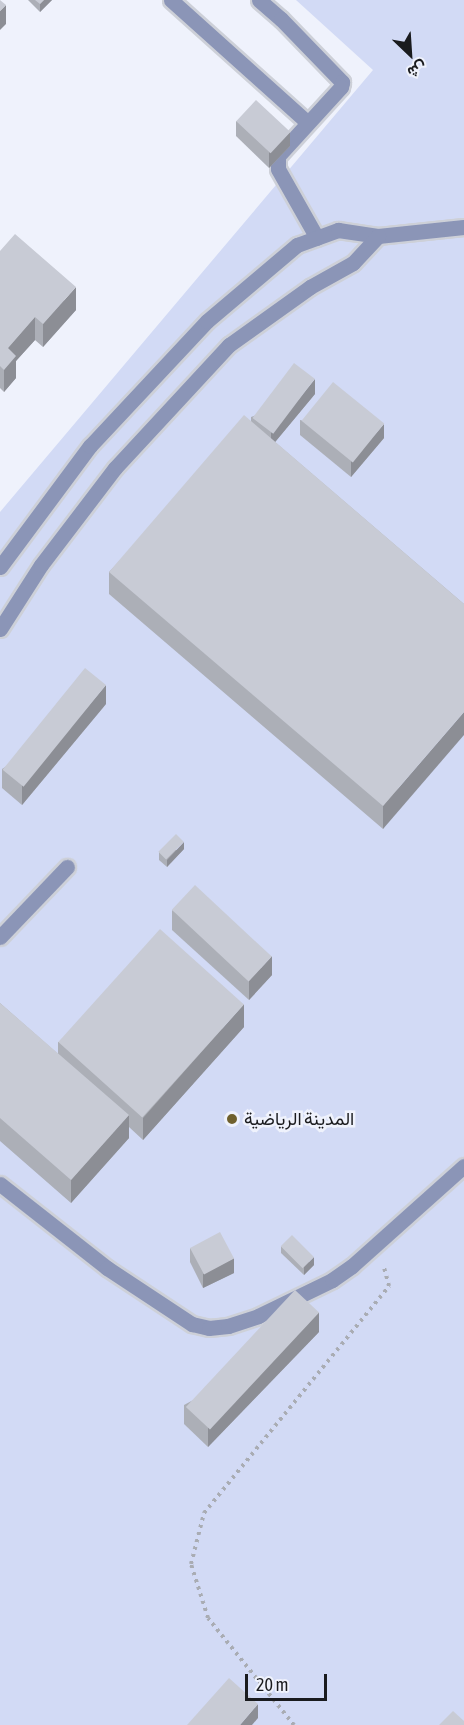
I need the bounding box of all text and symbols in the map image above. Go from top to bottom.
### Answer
north arrow [380,24,440,84]
text: ش [405,58,430,83]
place label: المدينة الرياضية [244,1108,354,1130]
marker: المدينة الرياضية [225,1112,239,1126]
scale bar [248,1662,330,1700]
text: 20 m [256,1674,288,1695]

